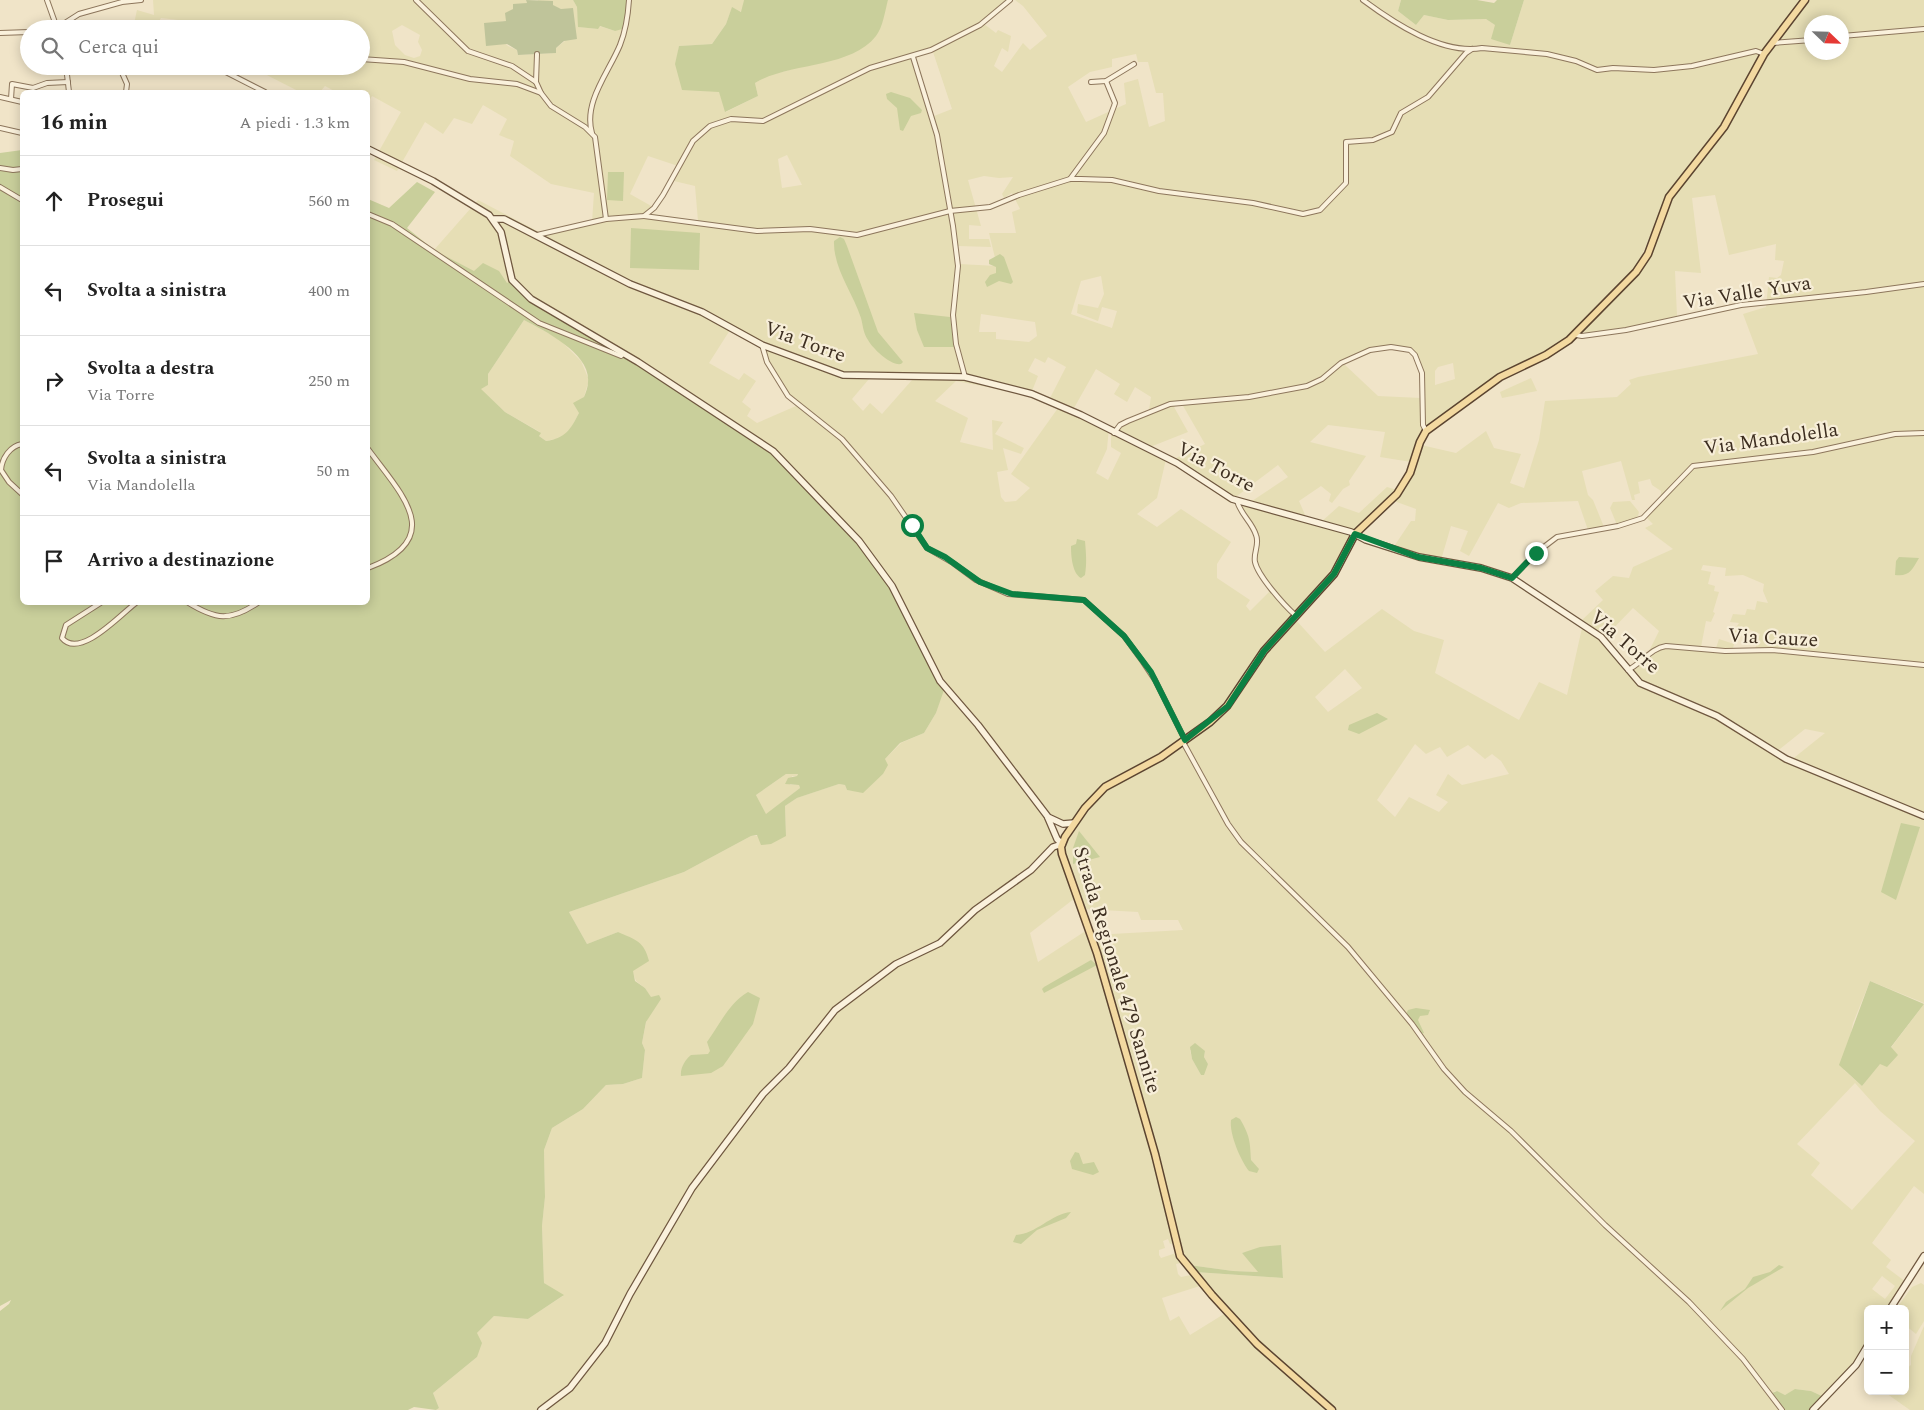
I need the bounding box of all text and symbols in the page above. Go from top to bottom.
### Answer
north arrow [1804,15,1849,60]
search box [20,20,370,75]
text: Cerca qui [78,33,159,62]
icon: search [38,34,66,62]
text: 16 min [40,107,108,139]
text: A piedi · 1.3 km [240,111,350,135]
text: Prosegui [87,186,164,215]
icon: ahead [40,187,68,215]
text: 560 m [308,189,350,213]
street label: Via Valle Yuva [1681,268,1814,318]
text: Svolta a sinistra [87,276,227,305]
icon: left [40,277,68,305]
text: 400 m [308,279,350,303]
street label: Via Torre [760,313,850,371]
text: Svolta a destra [87,354,214,383]
icon: right [40,367,68,395]
text: 250 m [308,369,350,393]
text: Via Torre [87,383,155,407]
street label: Via Mandolella [1702,415,1840,463]
street label: Via Torre [1172,434,1260,500]
text: Svolta a sinistra [87,444,227,473]
icon: left [40,457,68,485]
text: 50 m [316,459,350,483]
text: Via Mandolella [87,473,195,497]
route start [901,514,924,537]
route end [1525,542,1548,565]
text: Arrivo a destinazione [87,546,274,575]
icon: arrive [40,547,68,575]
street label: Via Torre [1583,603,1667,681]
street label: Via Cauze [1727,621,1819,655]
street label: Strada Regionale 479 Sannite [1065,843,1169,1097]
map controls [1864,1305,1909,1395]
button: + [1864,1305,1909,1350]
button: − [1864,1350,1909,1395]

